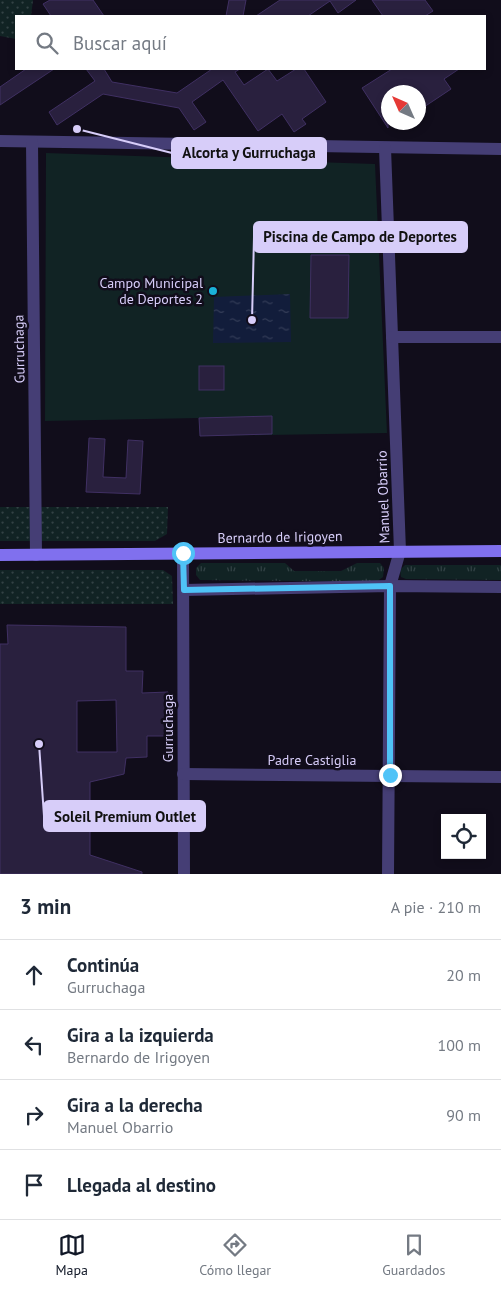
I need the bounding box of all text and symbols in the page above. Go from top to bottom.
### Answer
search box [15,15,486,70]
icon: search [33,29,61,57]
text: Buscar aquí [73,31,167,55]
north arrow [381,85,426,130]
callout: Alcorta y Gurruchaga [172,138,326,168]
text: Alcorta y Gurruchaga [182,143,316,162]
callout: Piscina de Campo de Deportes [254,222,467,252]
text: Piscina de Campo de Deportes [263,227,457,246]
place label: Campo Municipal de Deportes 2 [99,274,203,308]
marker: Campo Municipal de Deportes 2 [207,285,219,297]
street label: Gurruchaga [9,315,29,383]
street label: Manuel Obarrio [372,450,394,544]
street label: Bernardo de Irigoyen [217,527,343,547]
route start [172,542,195,565]
street label: Gurruchaga [159,694,177,762]
street label: Padre Castiglia [268,751,356,769]
route end [379,764,402,787]
callout: Soleil Premium Outlet [44,801,205,831]
text: Soleil Premium Outlet [54,807,197,826]
map controls [441,814,486,859]
button: locate [441,814,486,859]
text: 3 min [20,893,71,920]
text: A pie · 210 m [391,897,481,917]
text: Continúa [67,953,139,977]
icon: ahead [20,961,48,989]
text: 20 m [446,965,481,985]
text: Gurruchaga [67,977,145,997]
text: Gira a la izquierda [67,1023,214,1047]
icon: left [20,1031,48,1059]
text: 100 m [438,1035,481,1055]
text: Bernardo de Irigoyen [67,1047,210,1067]
text: Gira a la derecha [67,1093,203,1117]
icon: right [20,1101,48,1129]
text: 90 m [446,1105,481,1125]
text: Manuel Obarrio [67,1117,173,1137]
icon: arrive [20,1171,48,1199]
text: Llegada al destino [67,1173,216,1197]
tab: Mapa [56,1231,88,1279]
tab: Cómo llegar [199,1231,271,1279]
tab: Guardados [382,1231,445,1279]

